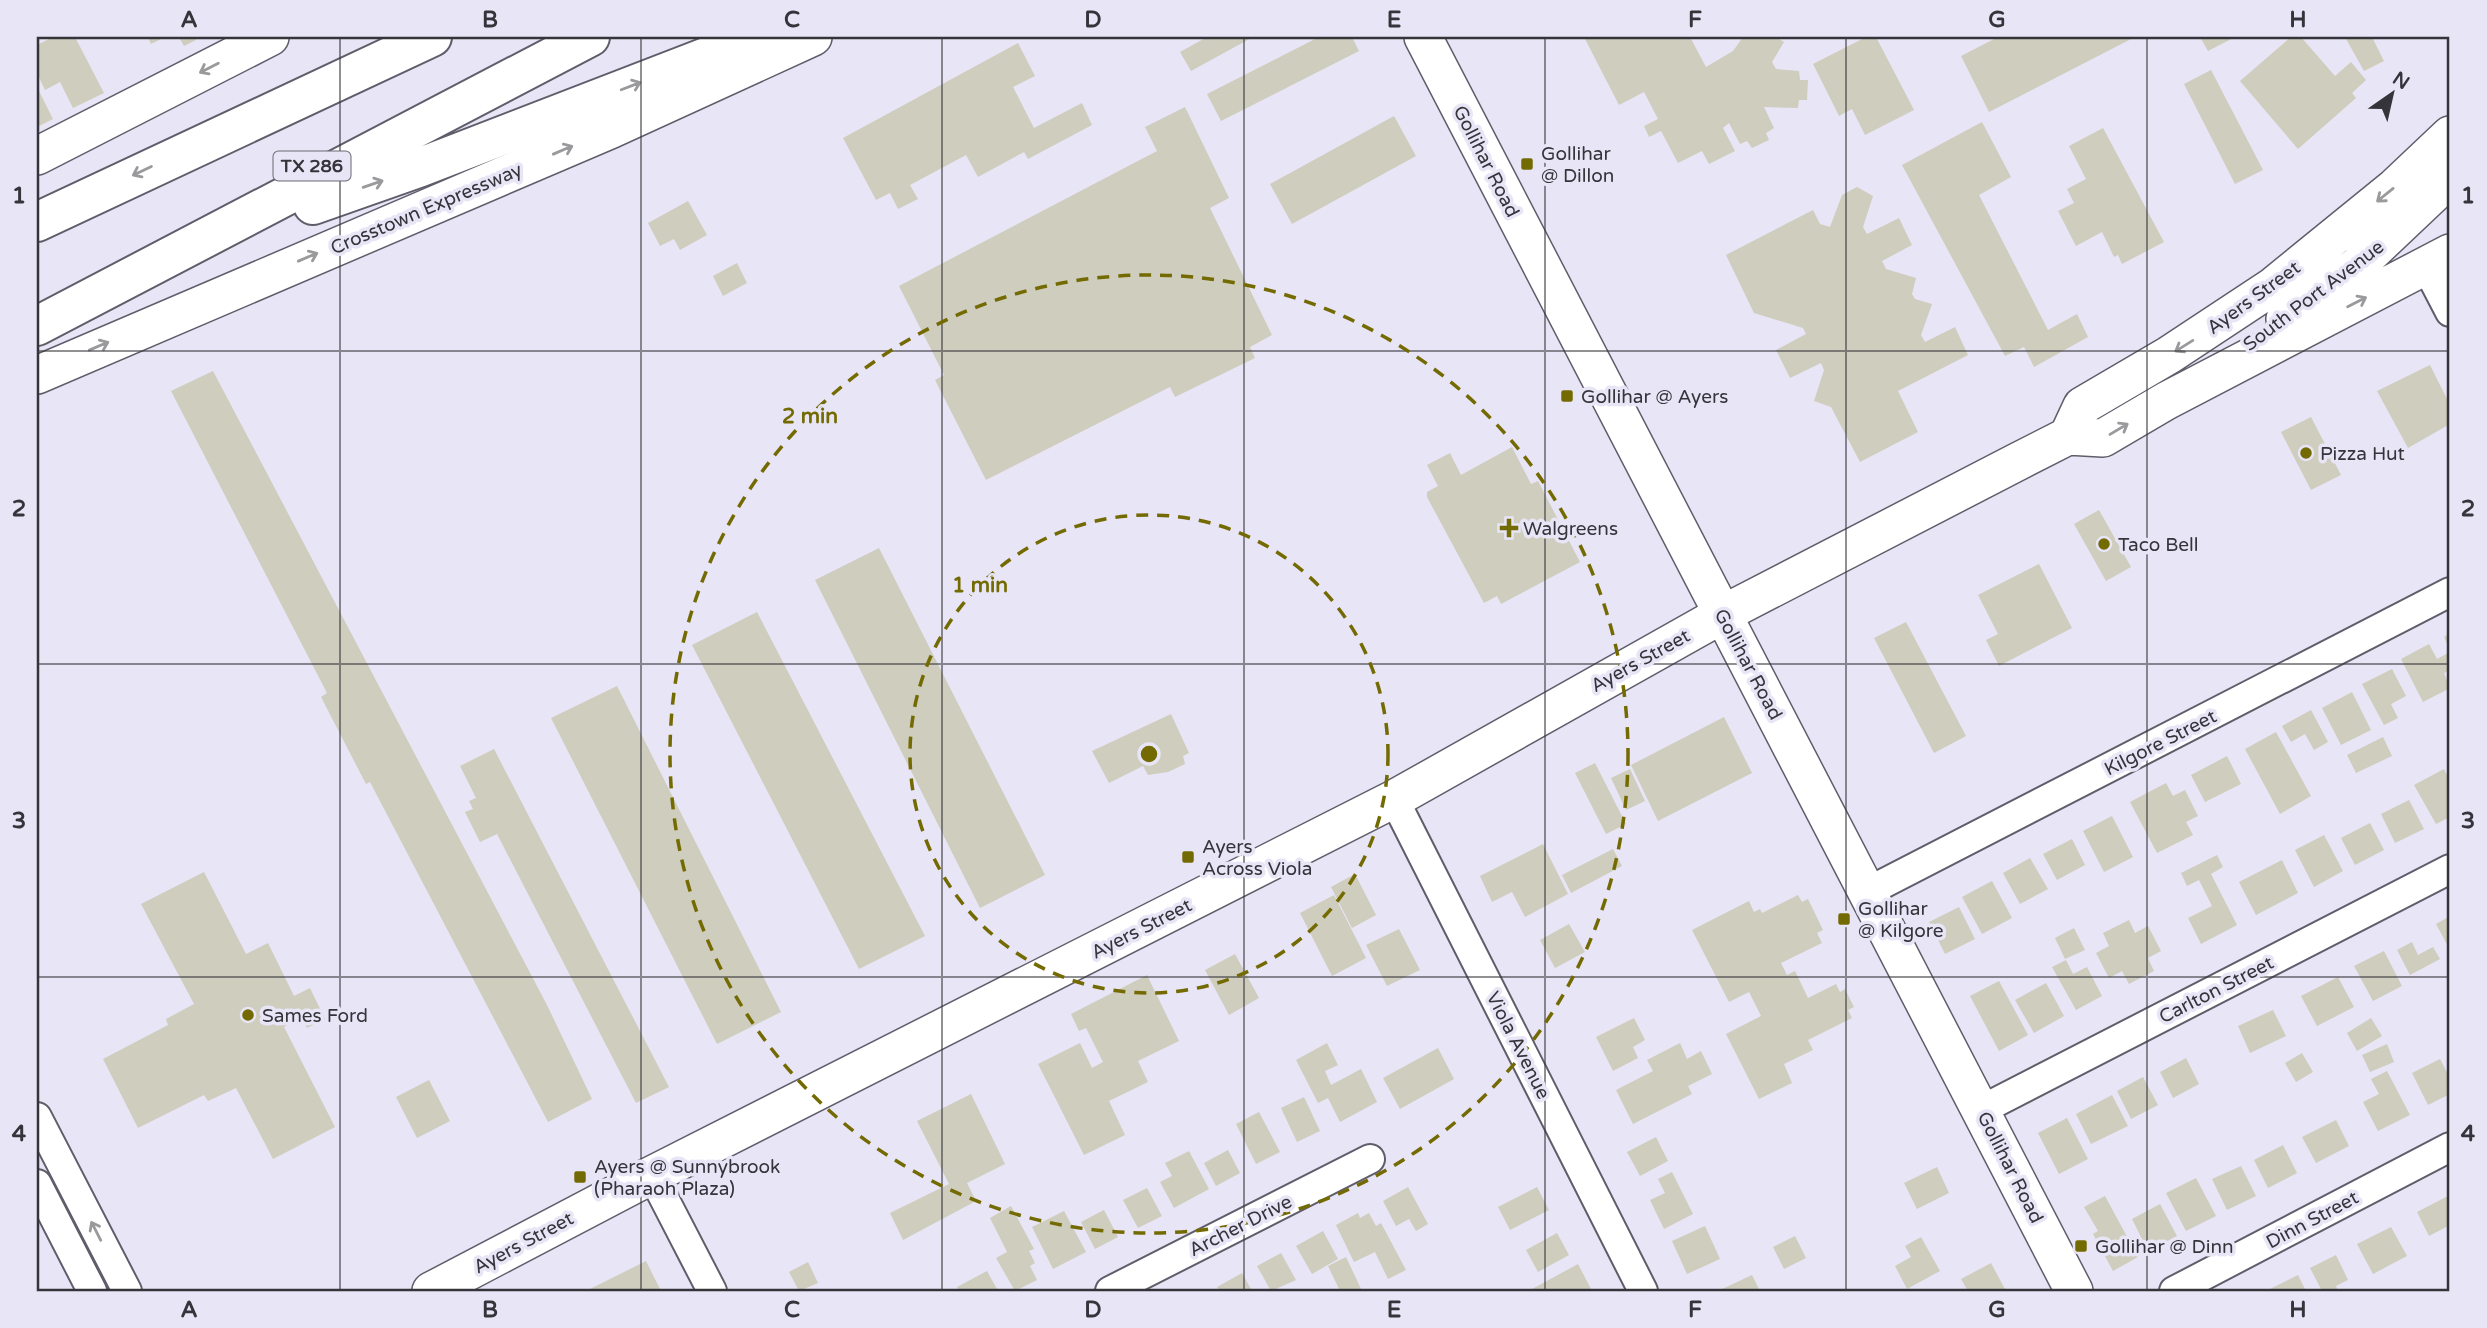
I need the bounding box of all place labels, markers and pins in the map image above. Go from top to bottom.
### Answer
place label: Gollihar @ Dillon [1541,143,1614,187]
marker: Gollihar @ Dillon [1519,156,1535,172]
place label: Gollihar @ Ayers [1581,386,1728,408]
marker: Gollihar @ Ayers [1559,388,1575,404]
place label: Pizza Hut [2320,443,2405,465]
marker: Pizza Hut [2298,445,2314,461]
place label: Walgreens [1523,518,1618,540]
marker: Walgreens [1501,520,1517,536]
place label: Taco Bell [2118,534,2199,556]
marker: Taco Bell [2096,536,2112,552]
centre of rings [1137,742,1161,766]
place label: Ayers Across Viola [1202,836,1313,880]
marker: Ayers Across Viola [1180,849,1196,865]
place label: Gollihar @ Kilgore [1858,898,1943,942]
marker: Gollihar @ Kilgore [1836,911,1852,927]
place label: Sames Ford [262,1005,368,1027]
marker: Sames Ford [240,1007,256,1023]
place label: Ayers @ Sunnybrook (Pharaoh Plaza) [594,1156,780,1200]
marker: Ayers @ Sunnybrook (Pharaoh Plaza) [572,1169,588,1185]
place label: Gollihar @ Dinn [2095,1236,2234,1258]
marker: Gollihar @ Dinn [2073,1238,2089,1254]

